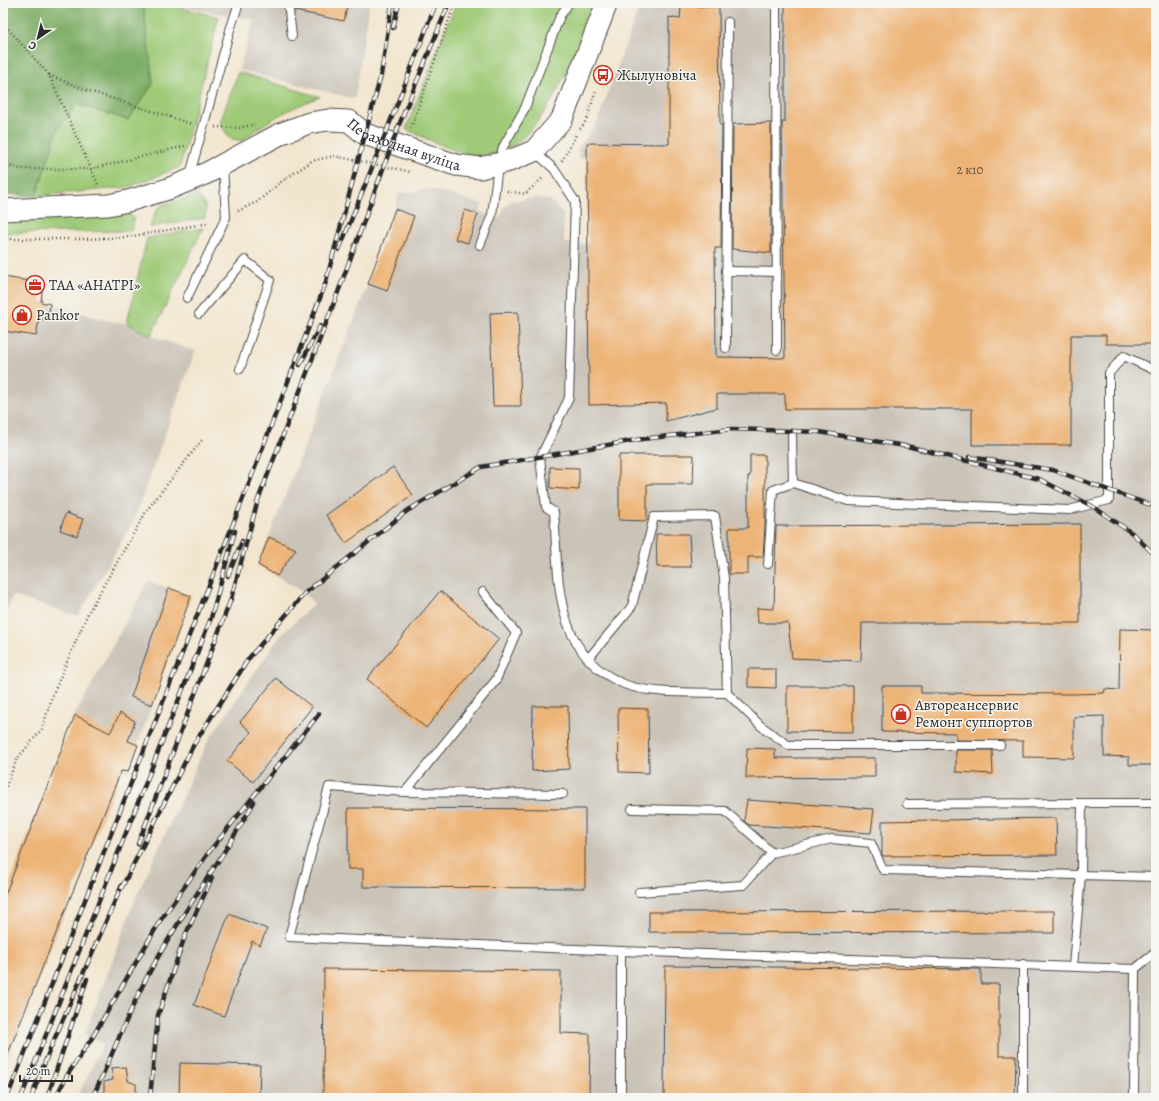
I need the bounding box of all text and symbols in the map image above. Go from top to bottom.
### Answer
north arrow [18,18,58,58]
text: С [25,38,40,54]
bus stop icon: Жылуновіча [592,64,614,86]
place label: Жылуновіча [617,65,697,85]
street label: Пераходная вуліца [343,113,461,175]
house number: 2 к10 [957,161,984,178]
office icon: ТАА «АНАТРI» [24,274,46,296]
place label: ТАА «АНАТРI» [49,275,141,295]
shop icon: Pankor [11,304,33,326]
place label: Pankor [36,305,80,325]
place label: Автореансервис Ремонт суппортов [914,695,1033,732]
shop icon: Автореансервис Ремонт суппортов [890,703,912,725]
scale bar [20,1057,72,1083]
text: 20 m [26,1063,50,1079]

